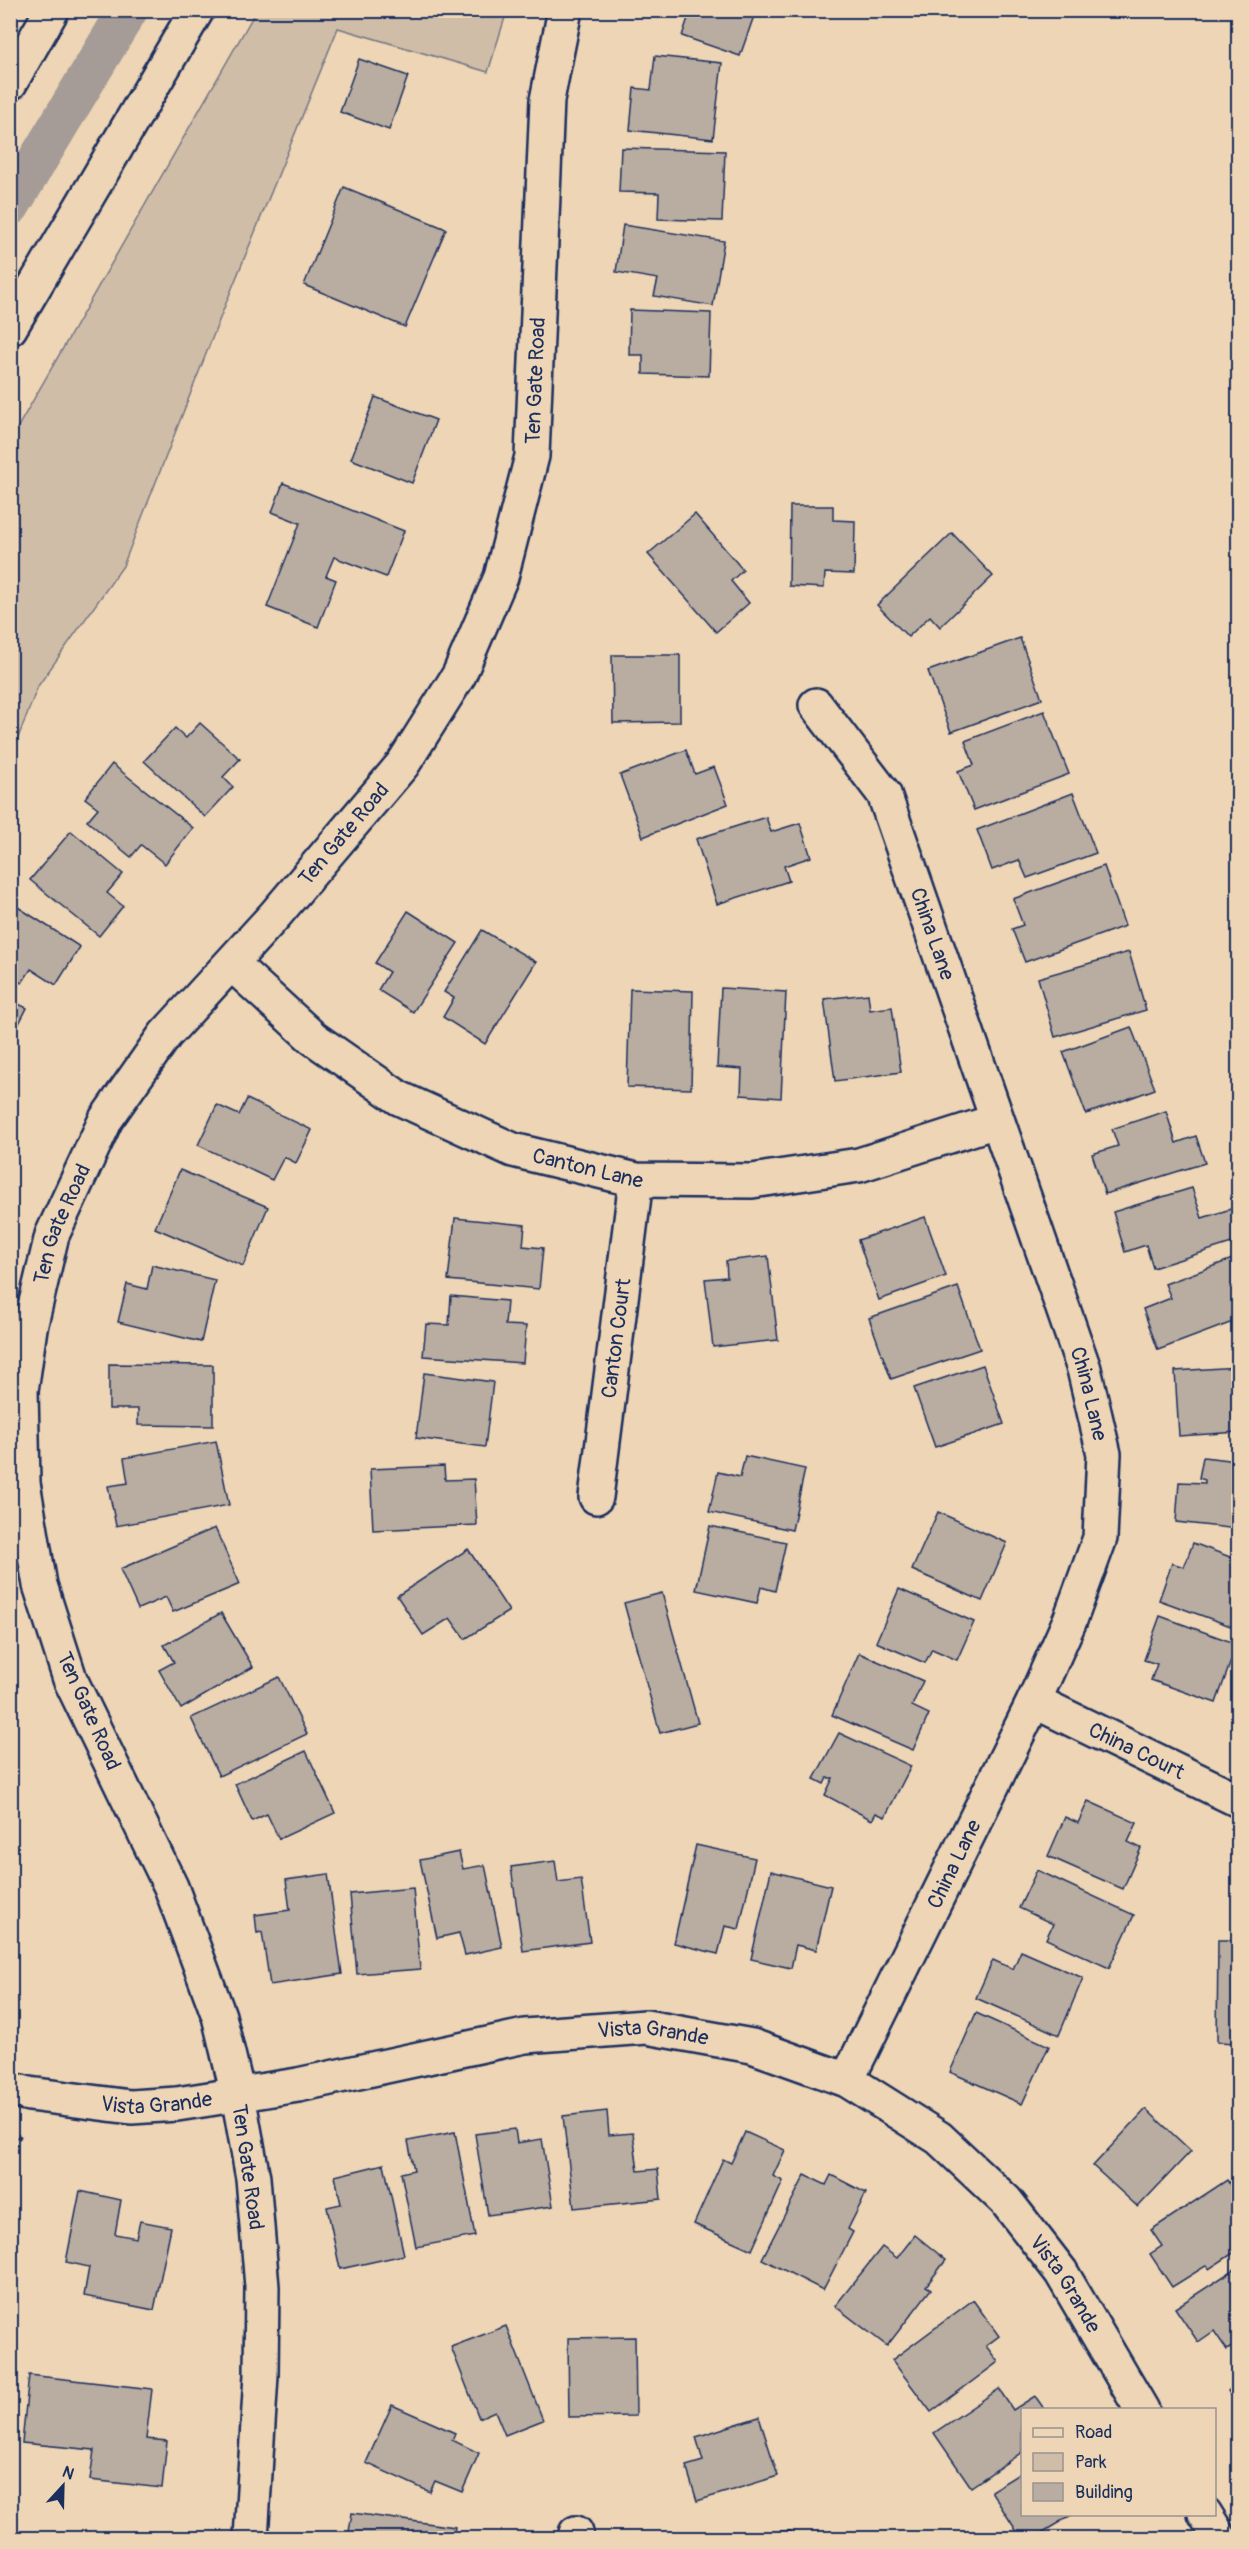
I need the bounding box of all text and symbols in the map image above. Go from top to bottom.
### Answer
street label: Ten Gate Road [520,317,552,444]
street label: Ten Gate Road [293,777,395,891]
street label: China Lane [904,884,961,984]
street label: Canton Lane [530,1142,644,1194]
street label: Ten Gate Road [28,1160,97,1287]
street label: Canton Court [596,1276,638,1400]
street label: China Lane [1063,1343,1114,1444]
street label: Ten Gate Road [50,1648,127,1775]
street label: China Court [1084,1716,1189,1786]
street label: China Lane [921,1815,988,1913]
street label: Vista Grande [597,2014,711,2052]
street label: Vista Grande [99,2086,215,2121]
street label: Ten Gate Road [225,2102,270,2232]
street label: Vista Grande [1023,2230,1107,2338]
legend [1021,2408,1216,2516]
text: Road [1075,2421,1112,2444]
text: Park [1075,2451,1107,2474]
north arrow [33,2456,93,2516]
text: N [59,2462,77,2484]
text: Building [1075,2481,1133,2504]

